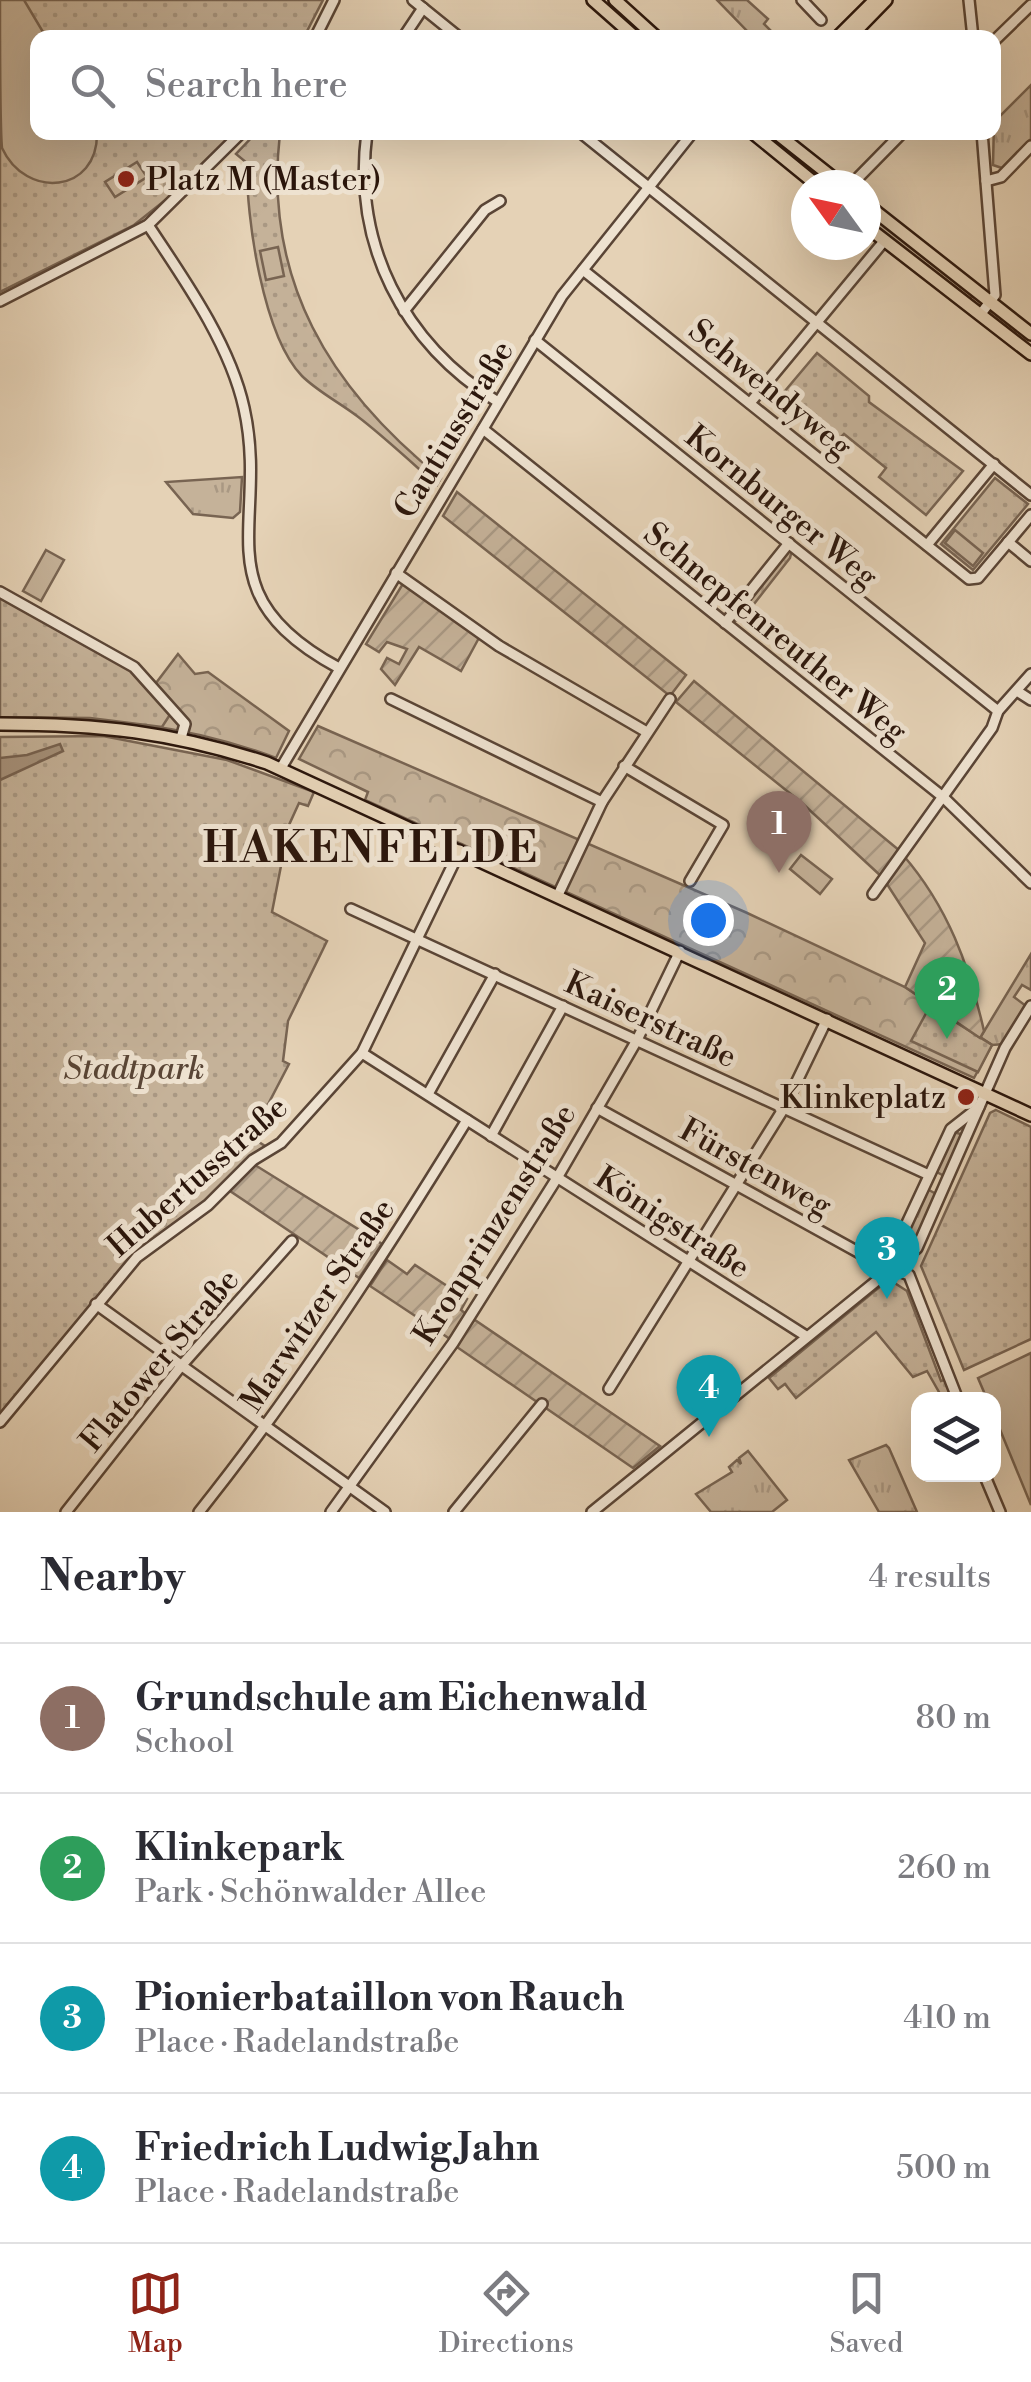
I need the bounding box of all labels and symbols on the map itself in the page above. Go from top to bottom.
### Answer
place label: Platz M (Master) [146,160,381,200]
marker: Platz M (Master) [115,168,137,190]
north arrow [791,170,881,260]
street label: Schwendyweg [680,311,861,467]
street label: Cautiusstraße [385,333,523,526]
street label: Kornburger Weg [677,417,886,597]
street label: Schnepfenreuther Weg [635,514,916,752]
pin: 1 [746,790,812,873]
district label: HAKENFELDE [203,823,539,876]
your location [683,895,734,946]
pin: 2 [914,956,980,1039]
street label: Kaiserstraße [558,963,743,1077]
park label: Stadtpark [64,1049,204,1089]
place label: Klinkeplatz [780,1078,946,1118]
marker: Klinkeplatz [955,1086,977,1108]
street label: Hubertusstraße [99,1087,296,1266]
street label: Kronprinzenstraße [405,1097,585,1352]
street label: Fürstenweg [672,1110,839,1226]
street label: Königstraße [587,1158,758,1288]
street label: Marwitzer Straße [232,1191,404,1420]
pin: 3 [854,1216,920,1299]
street label: Flatower Straße [71,1261,248,1461]
pin: 4 [676,1354,742,1437]

